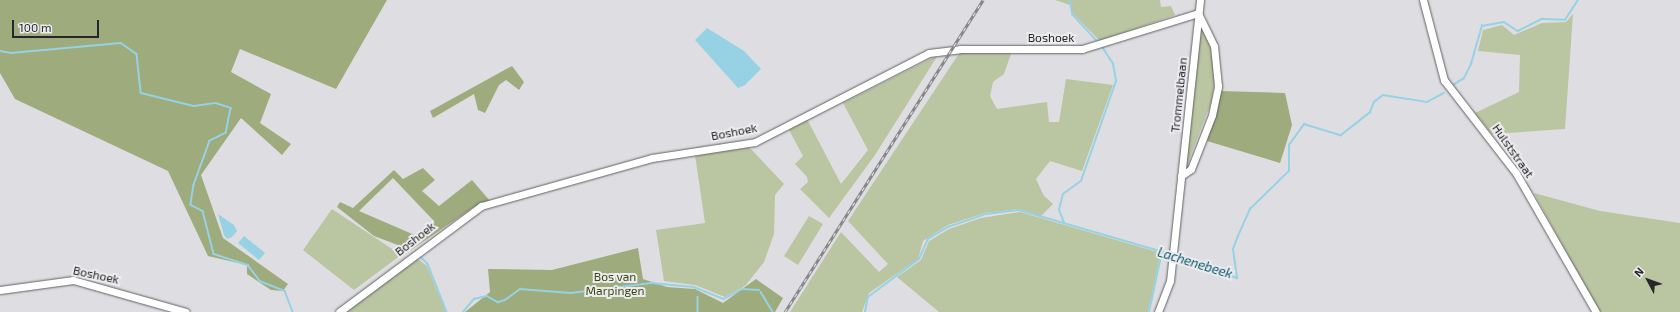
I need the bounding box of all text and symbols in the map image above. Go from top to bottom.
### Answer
scale bar [14,12,101,38]
text: 100 m [19,20,51,34]
street label: Boshoek [1028,31,1074,45]
street label: Trommelbaan [1168,57,1190,133]
street label: Boshoek [710,120,758,144]
street label: Hulststraat [1489,121,1537,181]
street label: Boshoek [392,219,438,259]
water label: Lachenebeek [1156,244,1234,282]
north arrow [1628,260,1668,300]
street label: Boshoek [72,263,120,287]
text: N [1631,265,1646,279]
park label: Bos van Marpingen [586,270,644,298]

